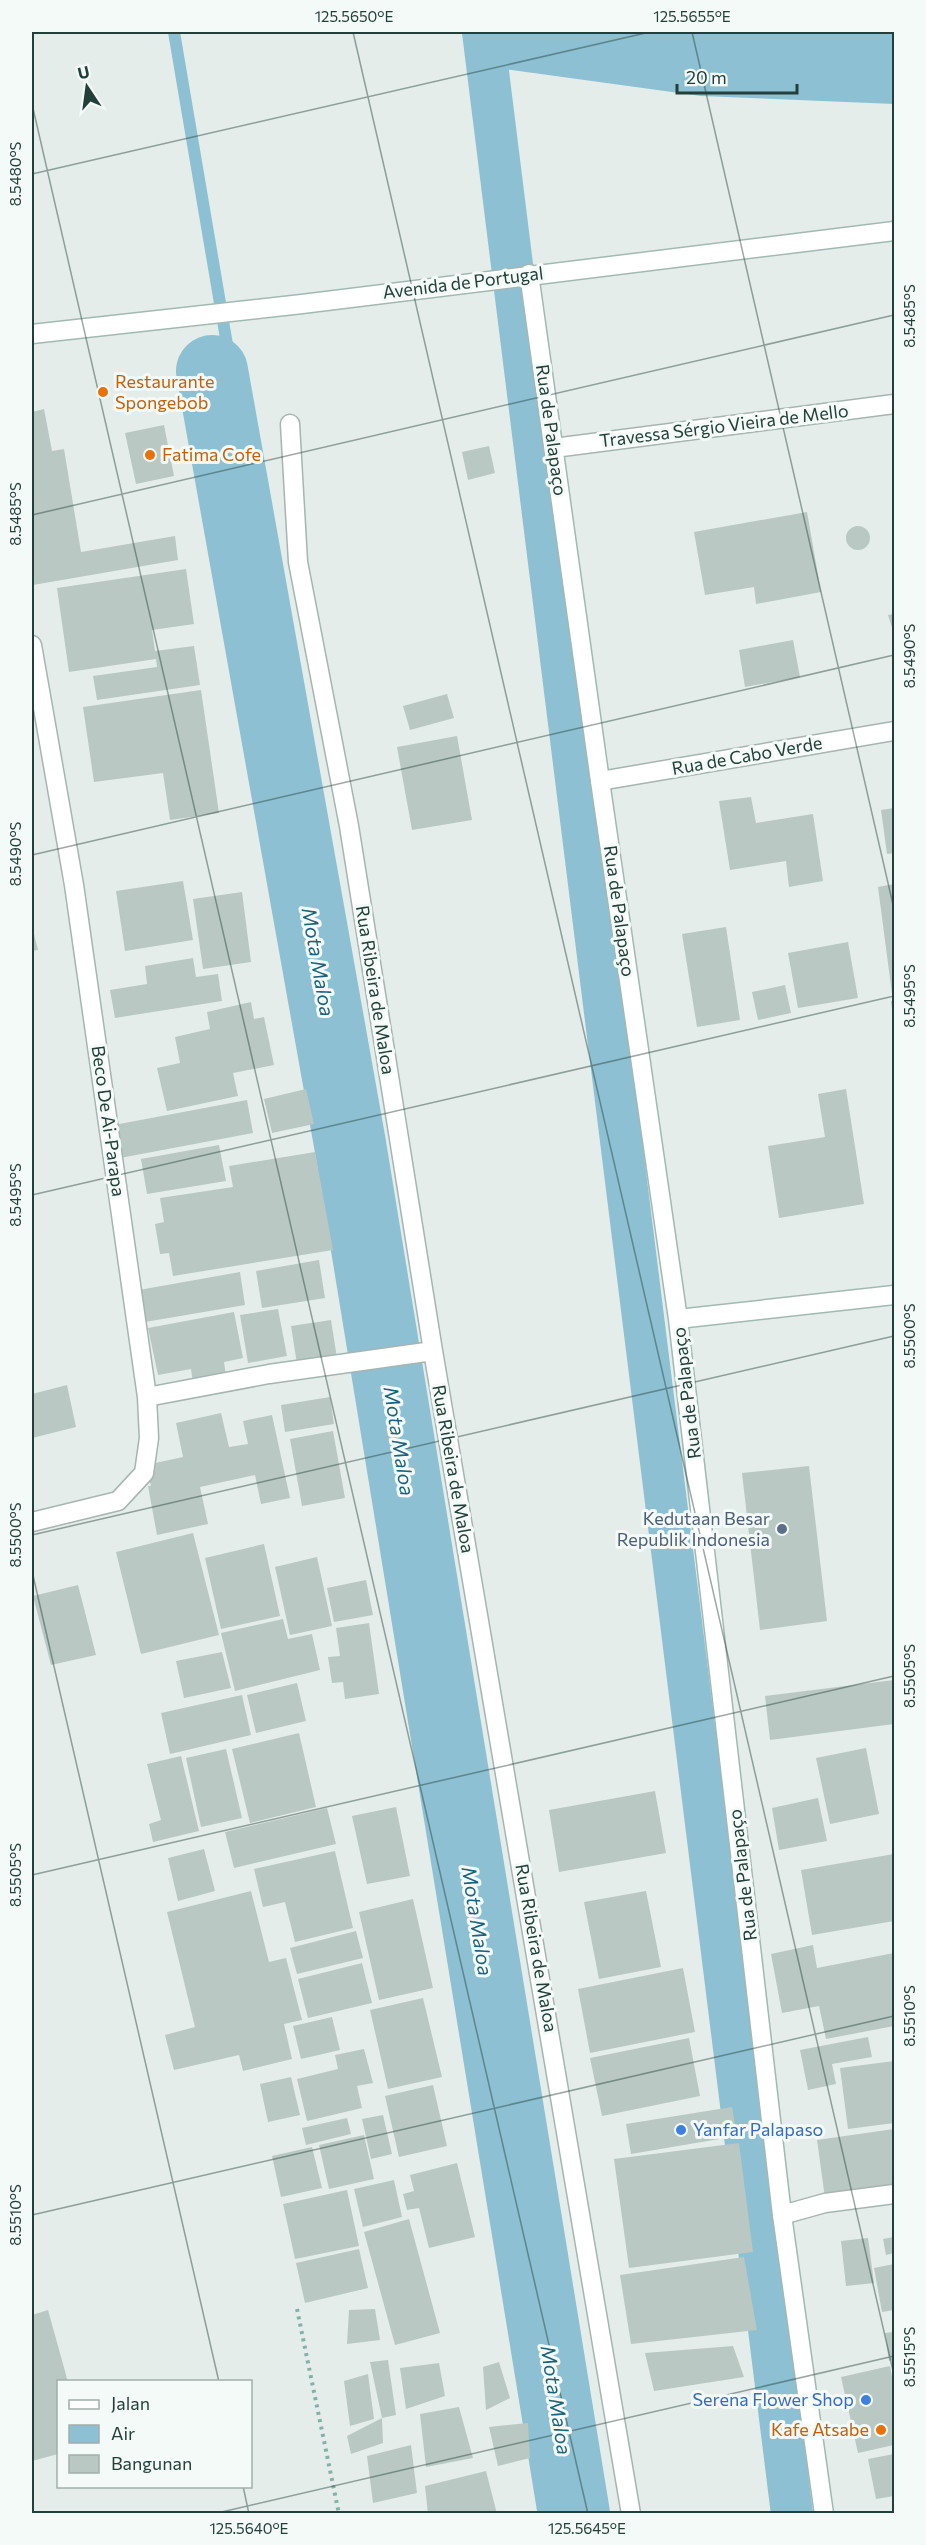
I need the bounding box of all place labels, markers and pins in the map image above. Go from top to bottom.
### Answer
place label: Restaurante Spongebob [115,370,214,413]
marker: Restaurante Spongebob [96,385,110,399]
place label: Fatima Cofe [162,443,261,465]
marker: Fatima Cofe [143,448,157,462]
place label: Kedutaan Besar Republik Indonesia [617,1507,770,1550]
marker: Kedutaan Besar Republik Indonesia [775,1522,789,1536]
place label: Yanfar Palapaso [693,2118,823,2140]
marker: Yanfar Palapaso [674,2123,688,2137]
place label: Serena Flower Shop [693,2388,854,2410]
marker: Serena Flower Shop [859,2393,873,2407]
place label: Kafe Atsabe [771,2418,869,2440]
marker: Kafe Atsabe [874,2423,888,2437]

